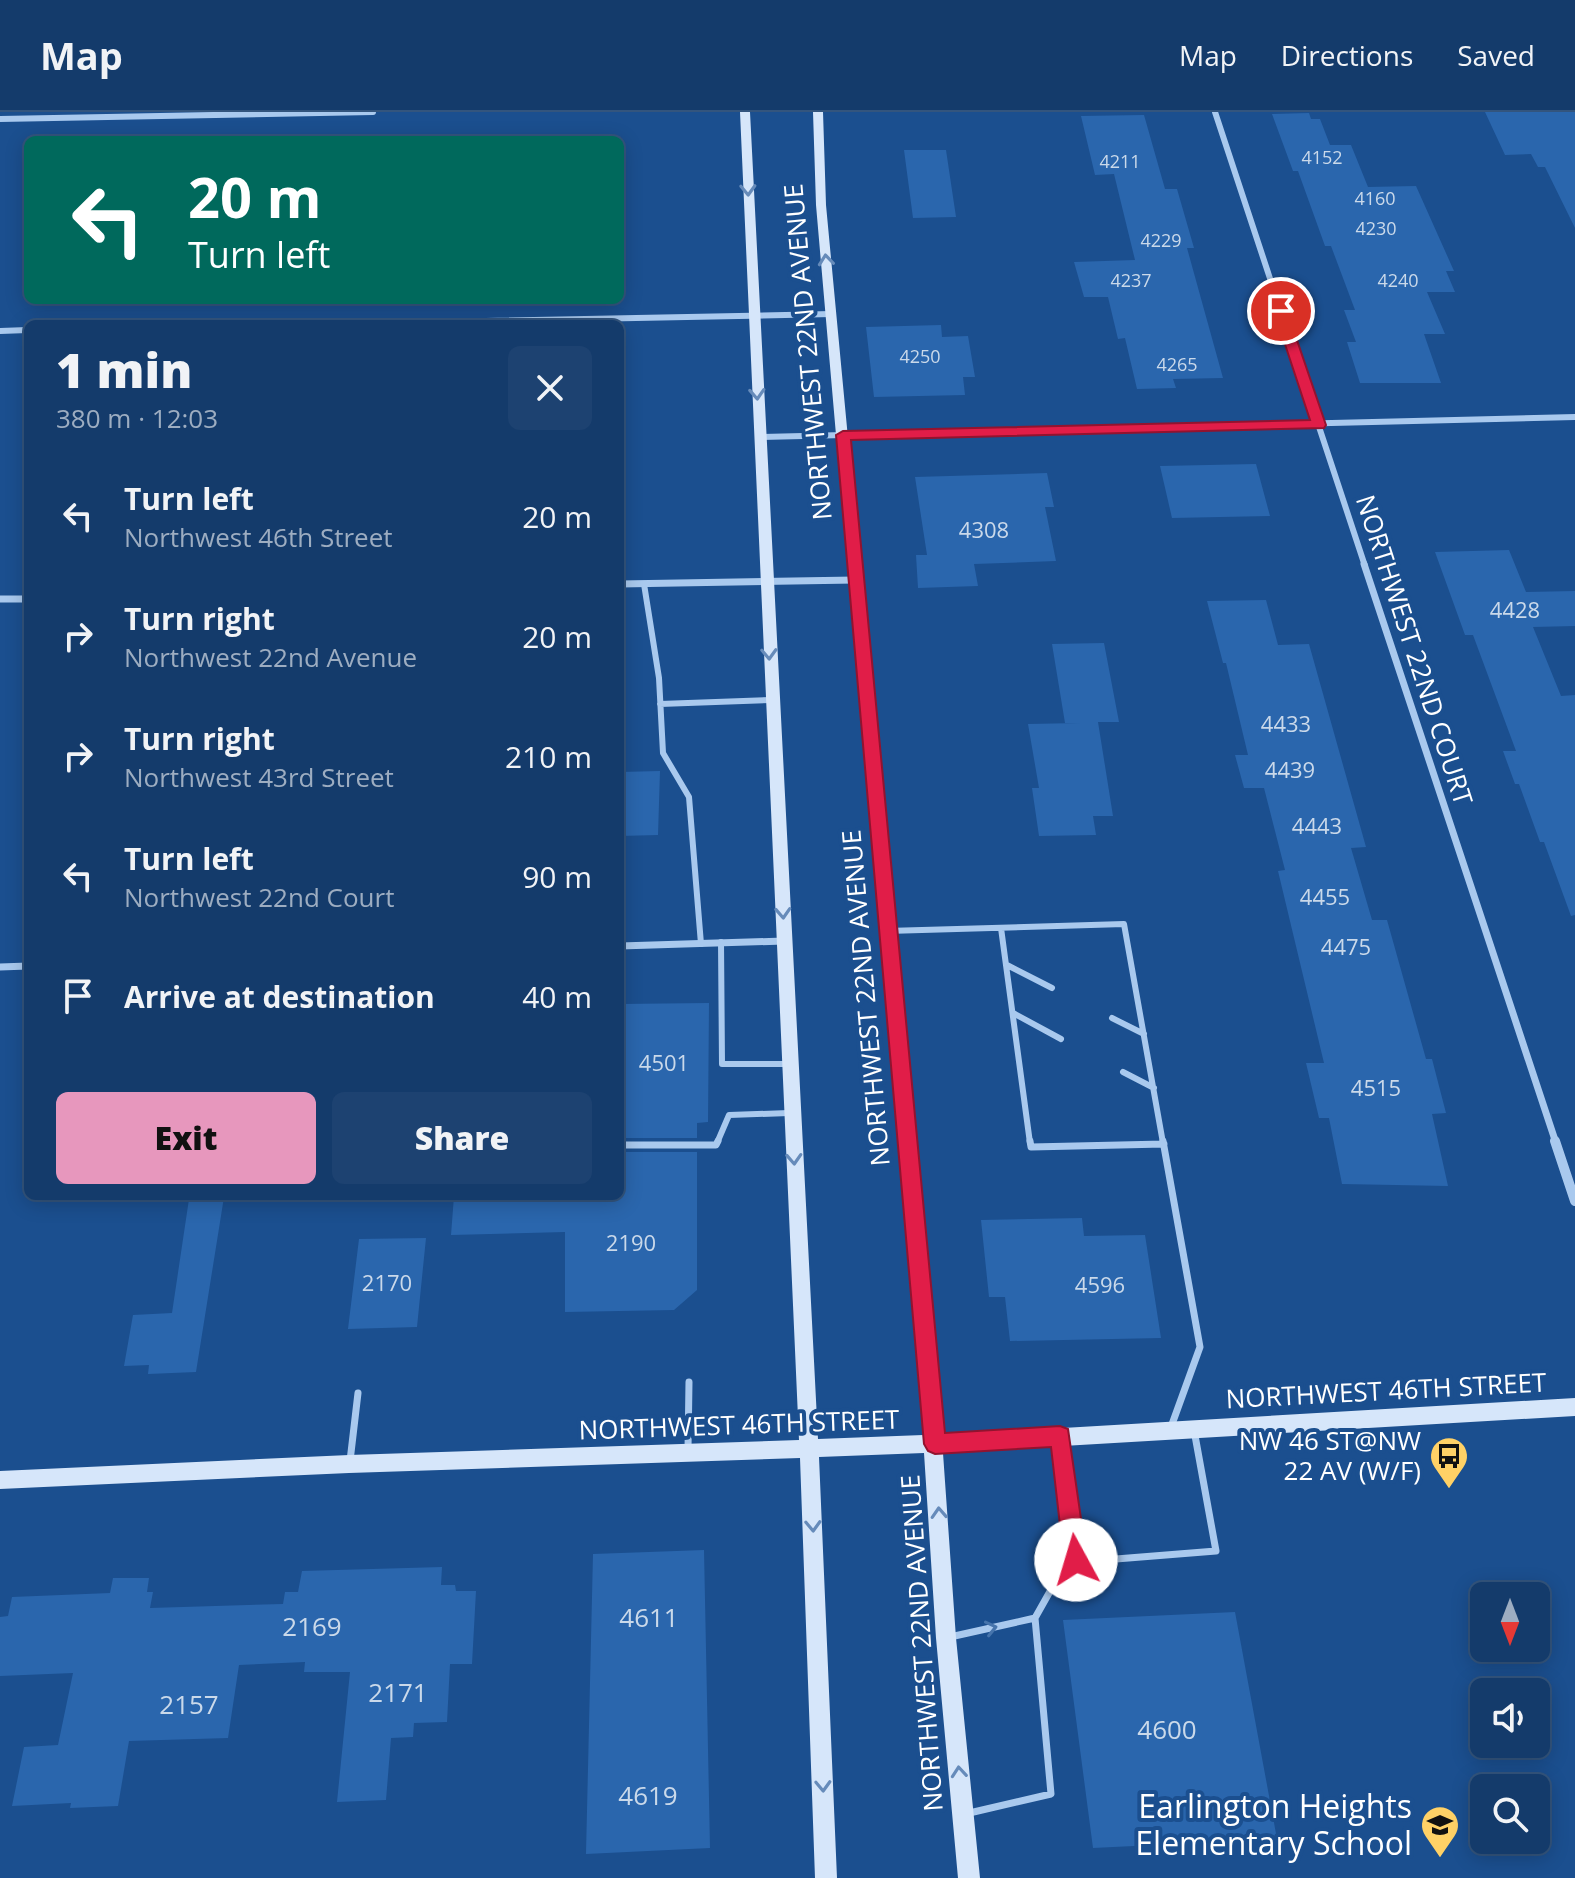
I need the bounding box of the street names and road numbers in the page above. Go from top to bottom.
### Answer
street label: NORTHWEST 22ND AVENUE [774,182,840,522]
street label: NORTHWEST 22ND COURT [1348,490,1482,810]
street label: NORTHWEST 22ND AVENUE [832,828,898,1168]
street label: NORTHWEST 46TH STREET [1225,1364,1548,1416]
street label: NORTHWEST 46TH STREET [578,1400,901,1448]
street label: NORTHWEST 22ND AVENUE [891,1474,951,1813]

